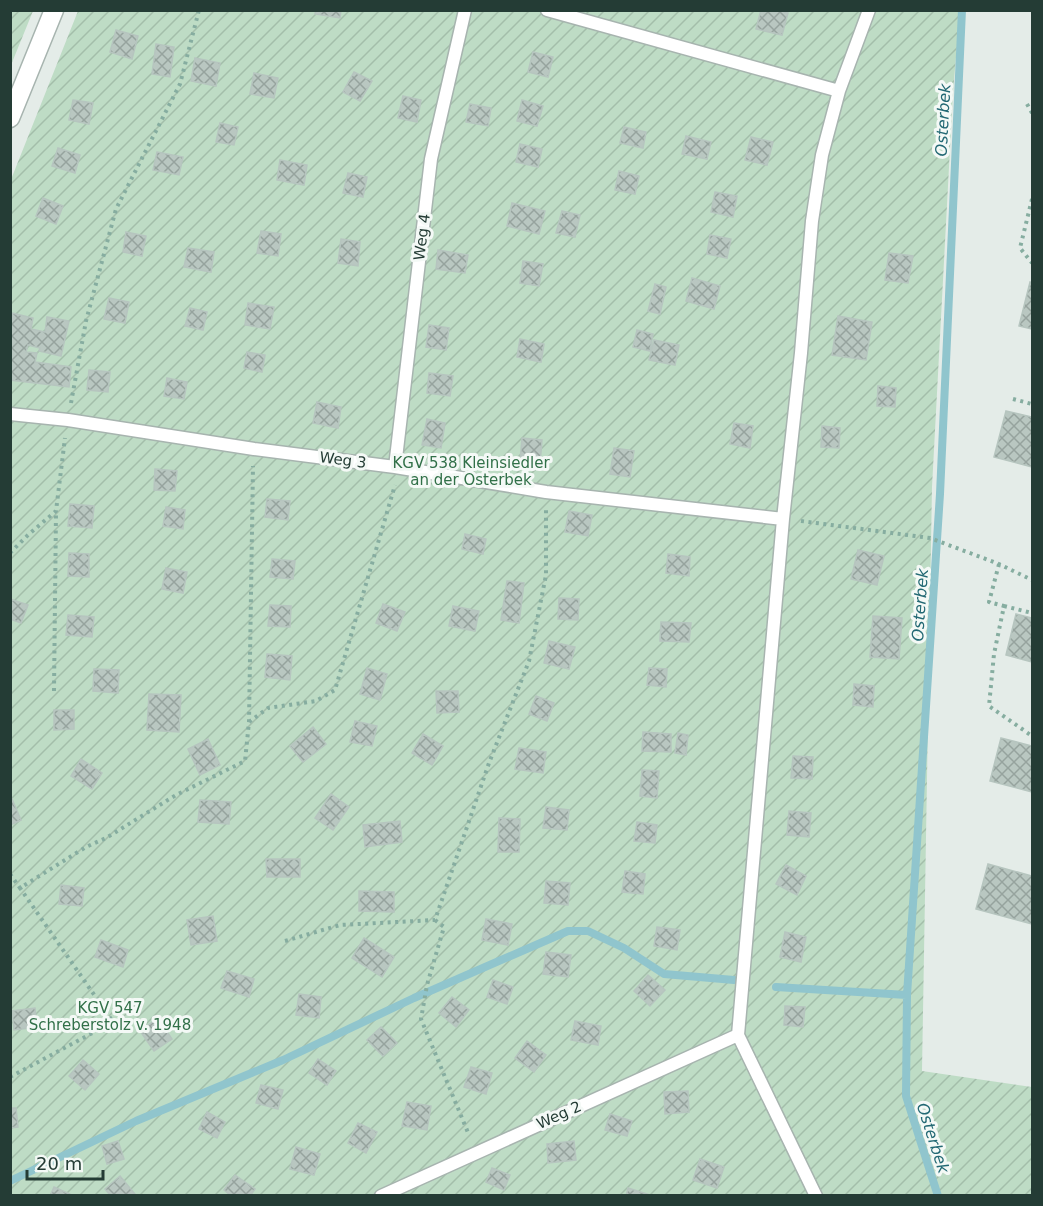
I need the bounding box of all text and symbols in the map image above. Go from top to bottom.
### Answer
water label: Osterbek [932,82,954,157]
street label: Weg 4 [410,213,434,261]
street label: Weg 3 [319,448,367,472]
park label: KGV 538 Kleinsiedler an der Osterbek [392,454,550,489]
water label: Osterbek [908,567,932,642]
park label: KGV 547 Schreberstolz v. 1948 [29,999,191,1034]
street label: Weg 2 [534,1097,584,1133]
water label: Osterbek [913,1100,954,1176]
scale bar [27,1143,104,1181]
text: 20 m [36,1153,82,1174]

